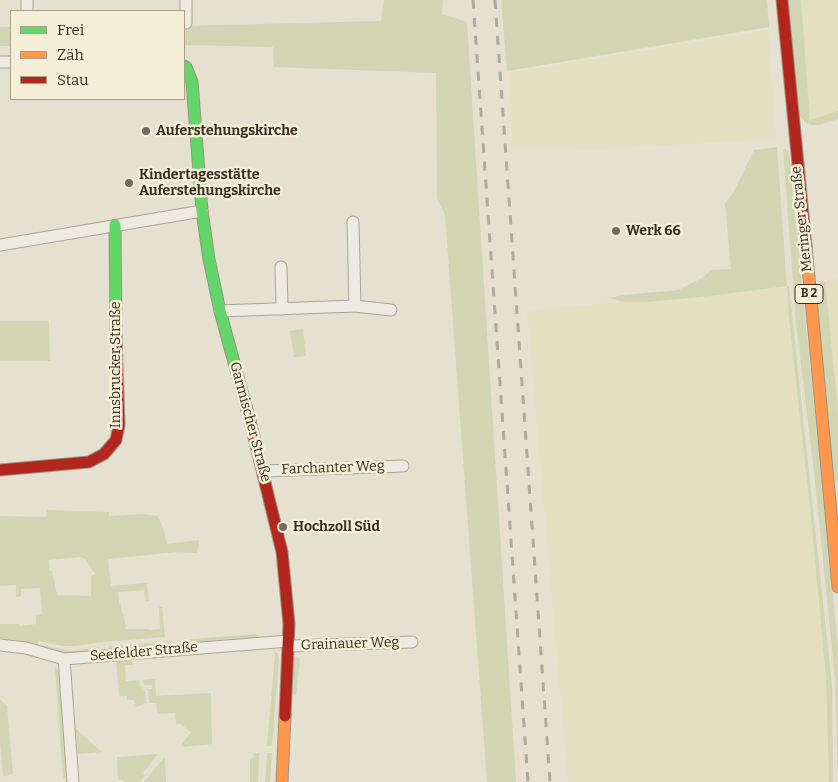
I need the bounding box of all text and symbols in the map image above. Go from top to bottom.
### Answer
legend [10,10,185,100]
text: Frei [57,21,84,39]
text: Zäh [57,46,84,64]
text: Stau [57,71,89,89]
place label: Auferstehungskirche [156,123,298,139]
marker: Auferstehungskirche [140,125,152,137]
street label: Meringer Straße [788,165,816,273]
place label: Kindertagesstätte Auferstehungskirche [139,167,281,200]
marker: Kindertagesstätte Auferstehungskirche [123,177,135,189]
place label: Werk 66 [626,223,681,239]
marker: Werk 66 [610,225,622,237]
road number: B 2 [795,284,823,304]
street label: Innsbrucker Straße [108,302,124,428]
street label: Garmischer Straße [226,360,274,484]
street label: Farchanter Weg [281,458,385,478]
place label: Hochzoll Süd [293,519,380,535]
marker: Hochzoll Süd [277,521,289,533]
street label: Grainauer Weg [300,634,400,654]
street label: Seefelder Straße [89,639,199,665]

